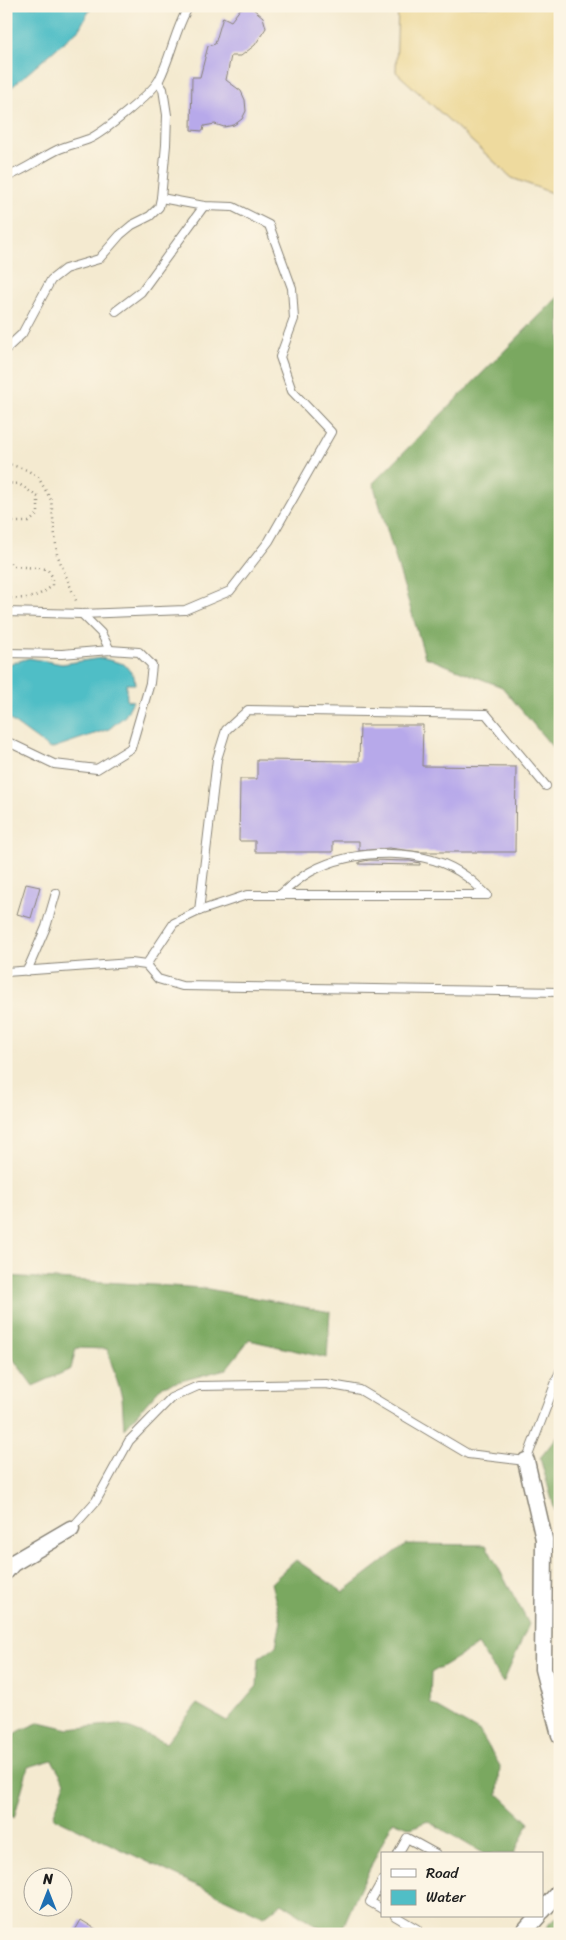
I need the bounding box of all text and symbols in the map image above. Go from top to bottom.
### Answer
legend [381,1852,544,1918]
text: Road [426,1860,459,1886]
text: N [42,1867,53,1892]
north arrow [22,1868,72,1918]
text: Water [426,1884,466,1910]

